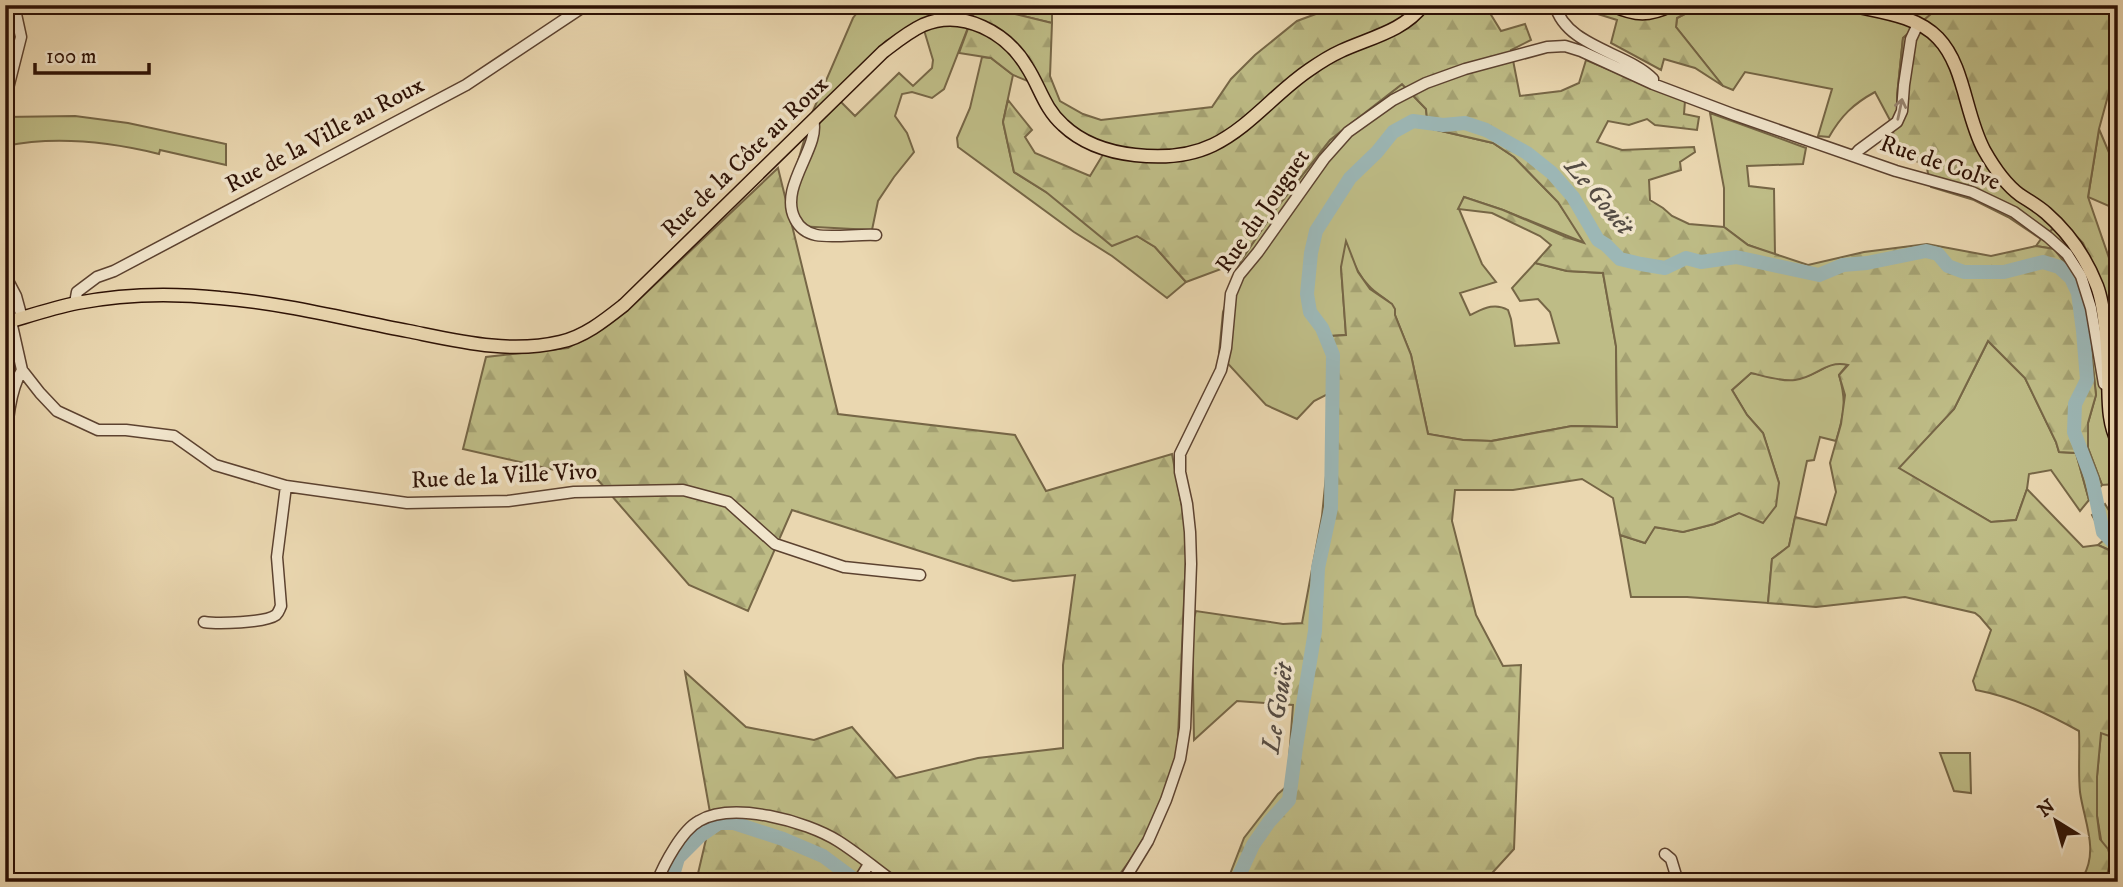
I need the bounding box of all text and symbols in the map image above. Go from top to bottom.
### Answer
scale bar [35,32,149,76]
text: 100 m [46,44,97,70]
street label: Rue de la Côte au Roux [655,69,835,244]
street label: Rue de la Ville au Roux [221,70,430,200]
one-way arrow [1894,98,1908,121]
street label: Rue de Colve [1876,129,2004,198]
street label: Rue du Jouguet [1209,143,1317,279]
water label: Le Gouët [1556,150,1642,244]
street label: Rue de la Ville Vivo [410,456,598,496]
water label: Le Gouët [1254,659,1302,757]
north arrow [2022,786,2092,856]
text: N [2034,795,2060,823]

